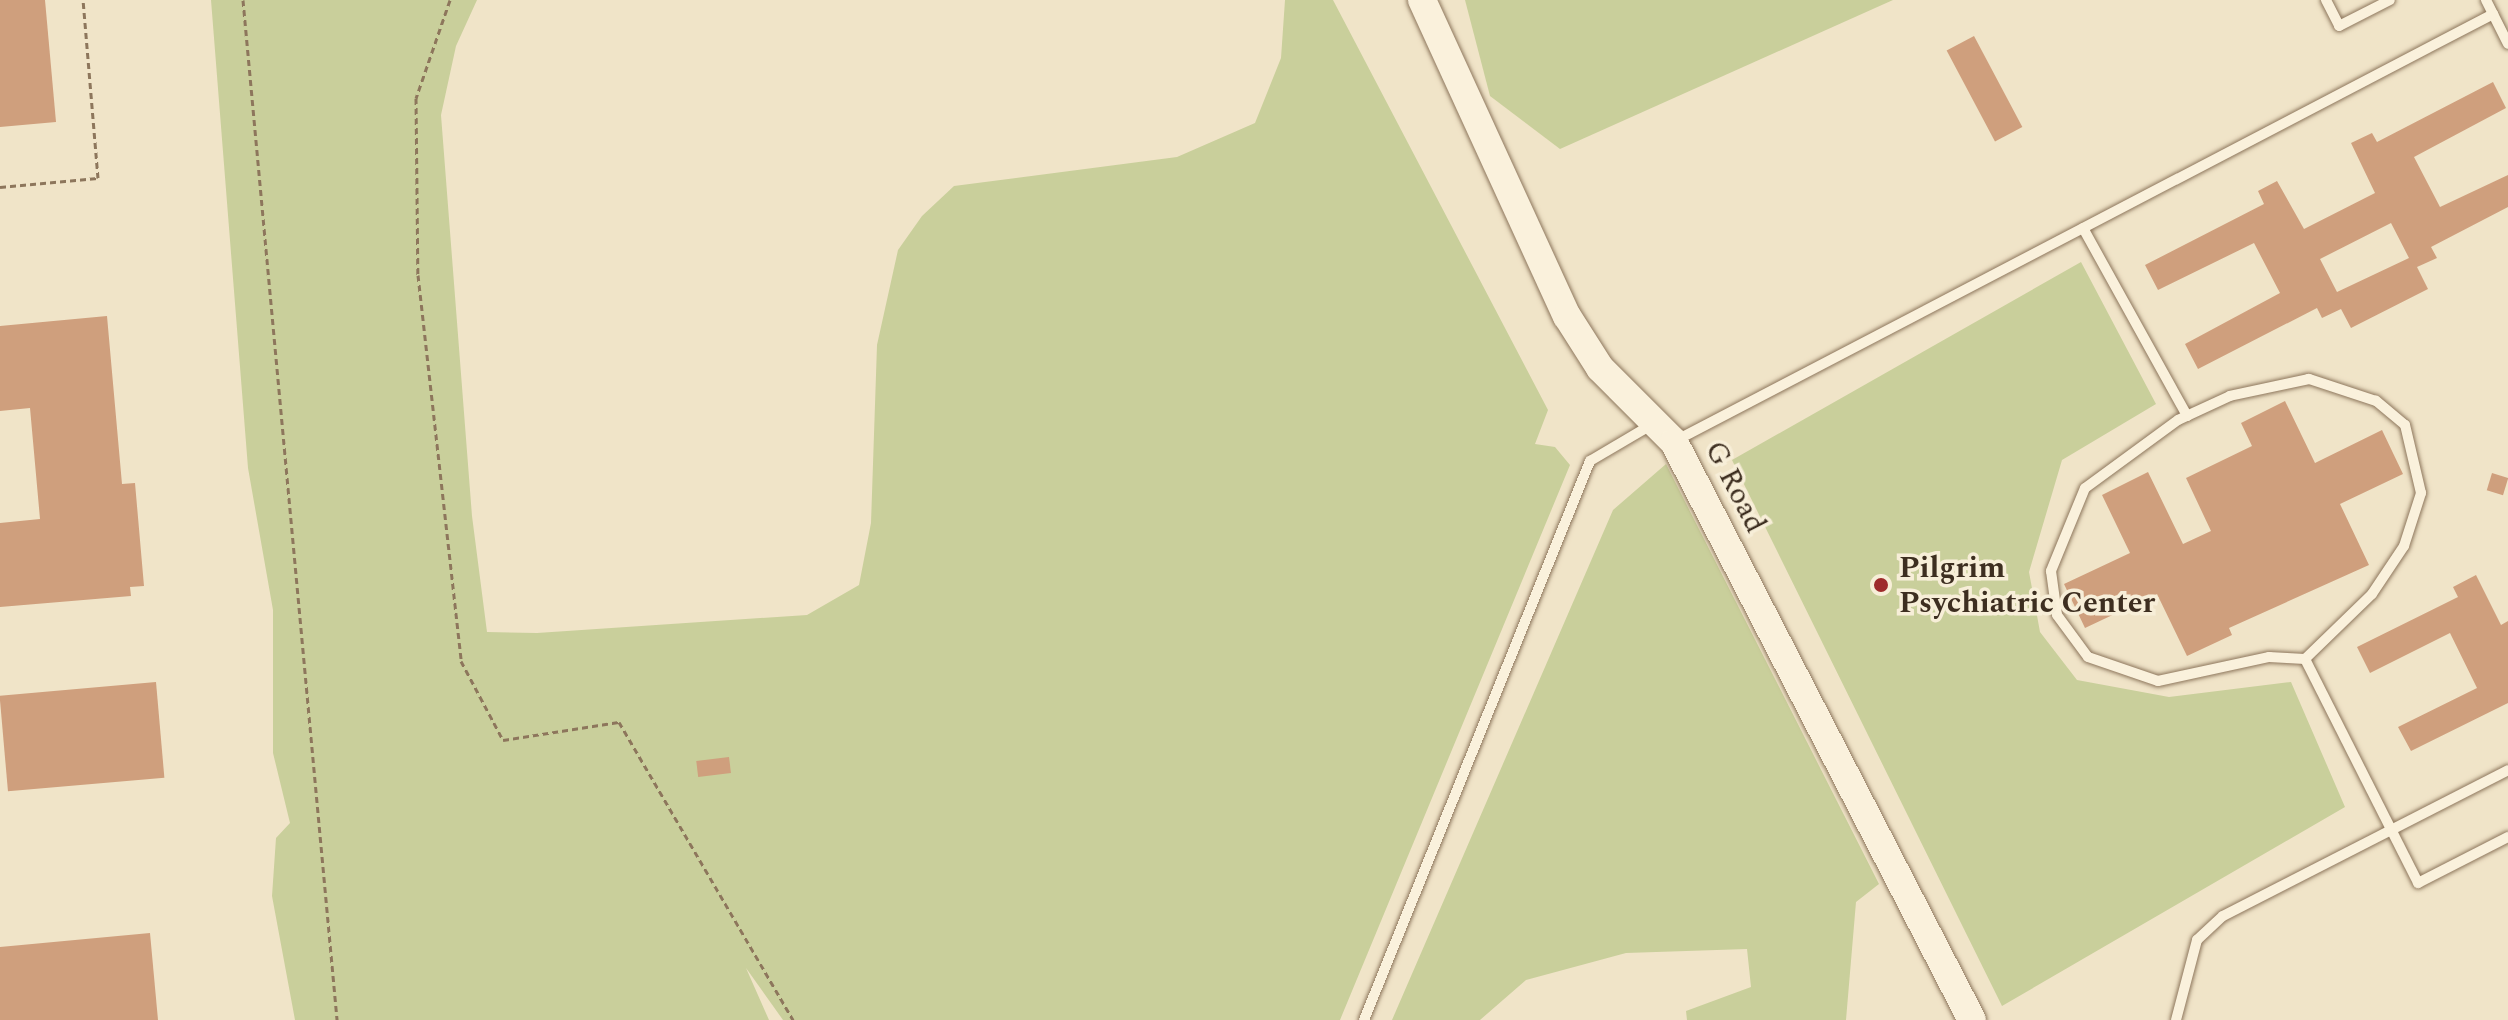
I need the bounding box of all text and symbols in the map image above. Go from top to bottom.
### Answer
street label: G Road [1697,435,1773,539]
place label: Pilgrim Psychiatric Center [1899,550,2155,620]
marker: Pilgrim Psychiatric Center [1870,574,1892,596]

